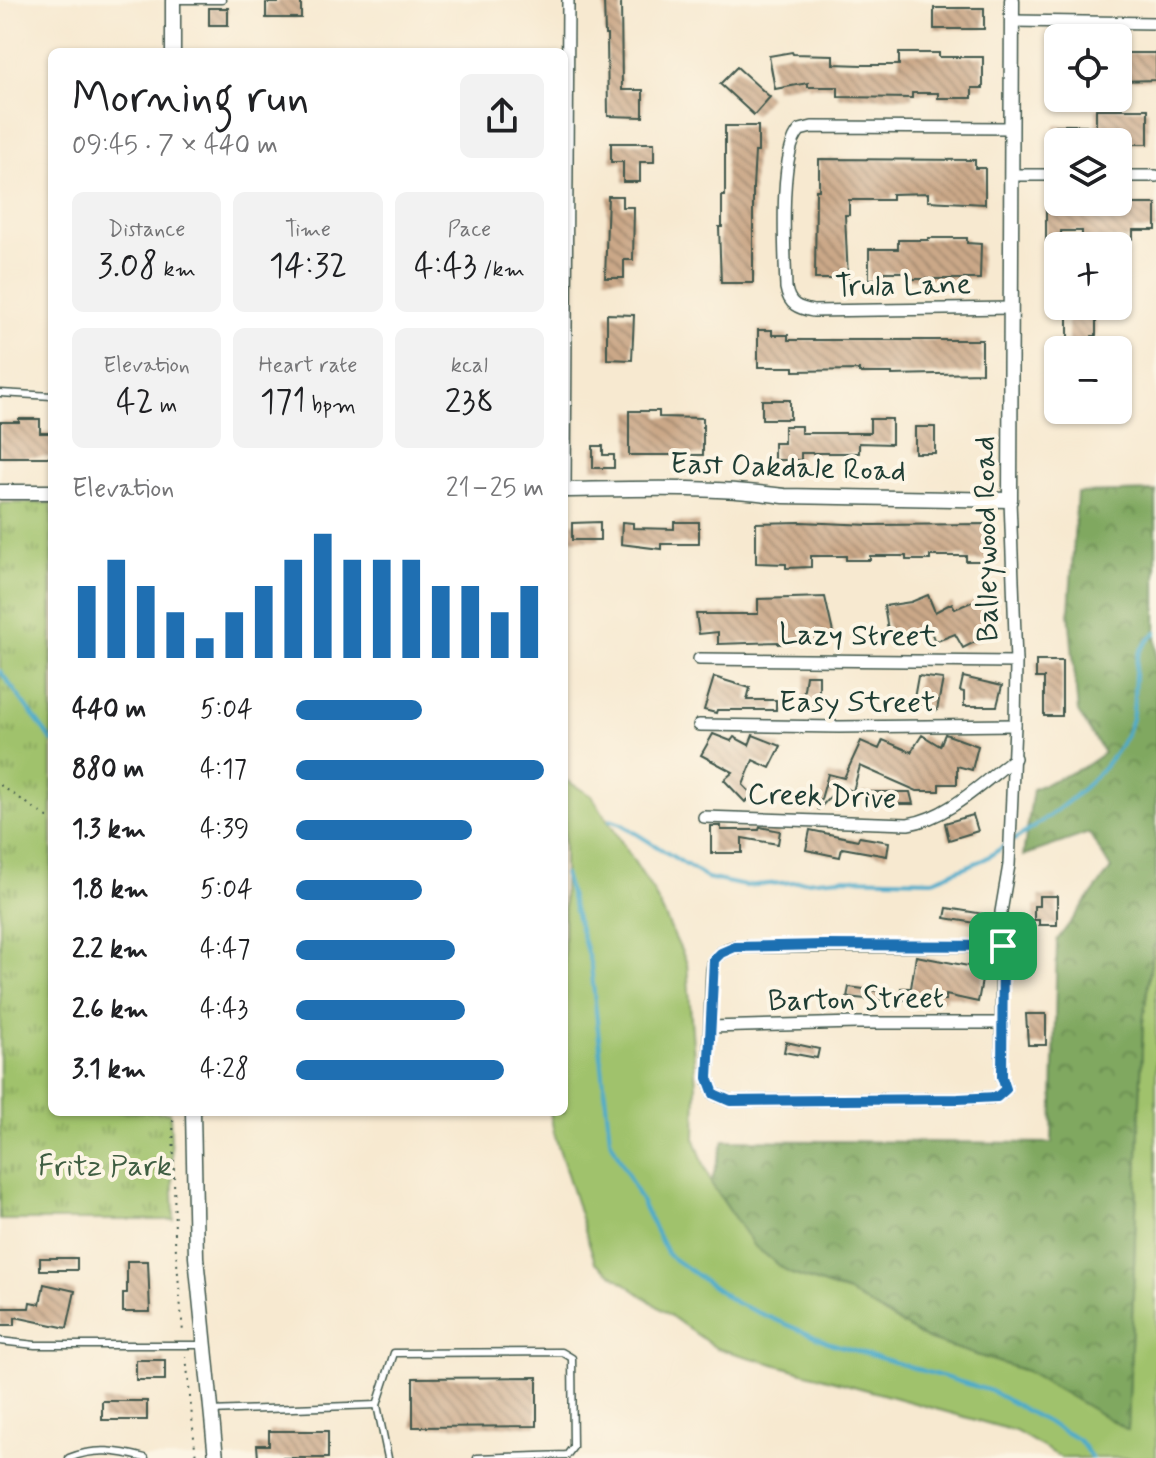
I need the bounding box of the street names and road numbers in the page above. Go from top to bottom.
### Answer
street label: Trula Lane [835,265,971,307]
street label: Balleywood Road [966,436,1008,642]
street label: East Oakdale Road [669,444,907,492]
street label: Lazy Street [779,615,938,657]
street label: Easy Street [779,683,935,722]
street label: Creek Drive [747,775,897,819]
street label: Barton Street [768,979,944,1021]

